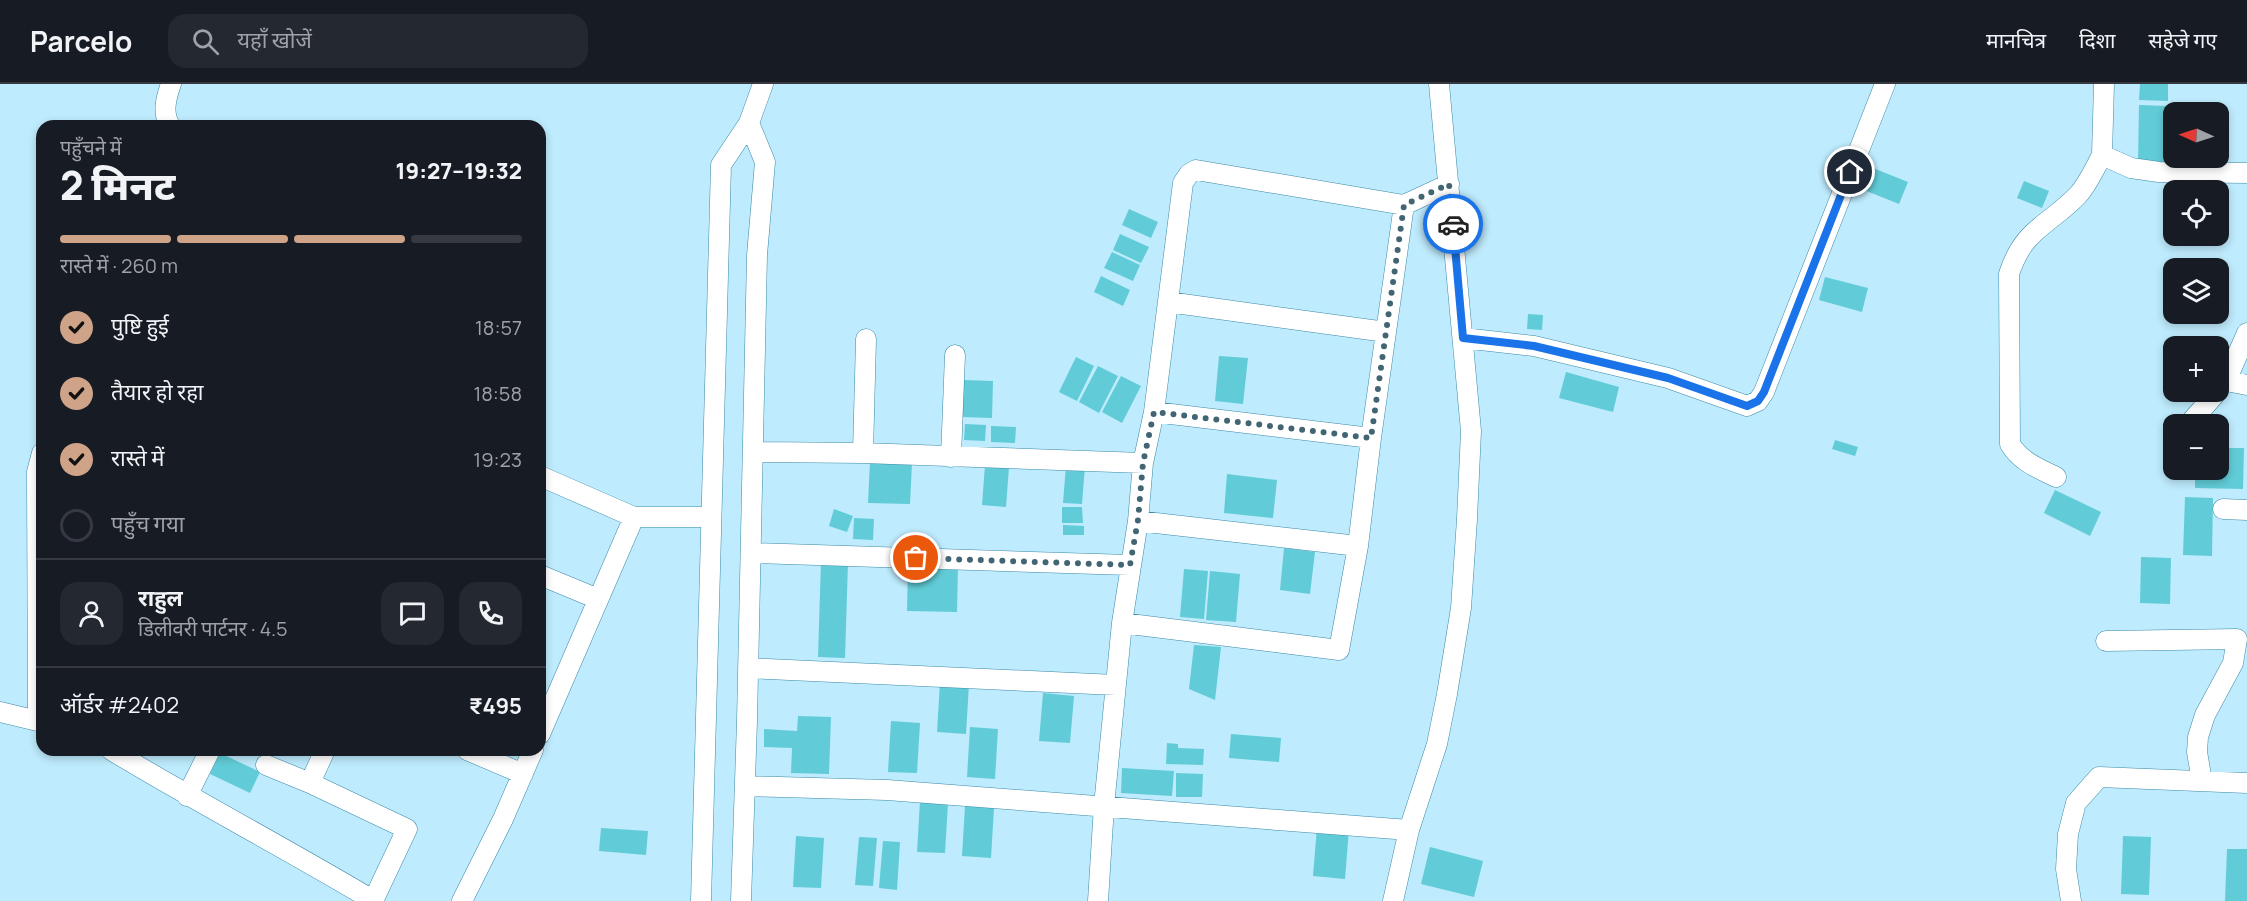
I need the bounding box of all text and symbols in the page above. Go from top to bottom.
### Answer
search box [168,14,588,68]
text: Parcelo [30,22,132,60]
icon: search [189,25,222,58]
text: यहाँ खोजें [237,25,312,55]
text: मानचित्र [1986,26,2046,54]
text: दिशा [2079,26,2115,54]
text: सहेजे गए [2148,26,2217,54]
north arrow [2163,102,2229,168]
map controls [2163,102,2229,480]
text: पहुँचने में [60,134,122,161]
pin [1824,146,1875,197]
icon: home [1833,155,1866,188]
text: 19:27–19:32 [396,156,522,186]
text: 2 मिनट [60,158,175,212]
button: locate [2163,180,2229,246]
courier [1423,194,1483,254]
icon: car [1437,208,1470,241]
text: रास्ते में · 260 m [60,252,178,279]
button: layers [2163,258,2229,324]
icon: check [60,311,93,344]
text: पुष्टि हुई [111,311,169,341]
text: 18:57 [475,314,522,341]
button: + [2163,336,2229,402]
icon: check [60,377,93,410]
text: तैयार हो रहा [111,377,204,407]
text: 18:58 [473,380,522,407]
button: − [2163,414,2229,480]
icon: check [60,443,93,476]
text: रास्ते में [111,443,164,473]
text: 19:23 [473,446,522,473]
text: पहुँच गया [111,509,184,539]
pin [890,532,941,583]
icon: bag [899,541,932,574]
button: person [60,582,123,645]
button: chat [381,582,444,645]
button: phone [459,582,522,645]
text: राहुल [138,583,183,613]
text: डिलीवरी पार्टनर · 4.5 [138,615,288,642]
text: ऑर्डर #2402 [60,690,179,720]
text: ₹495 [469,691,522,721]

